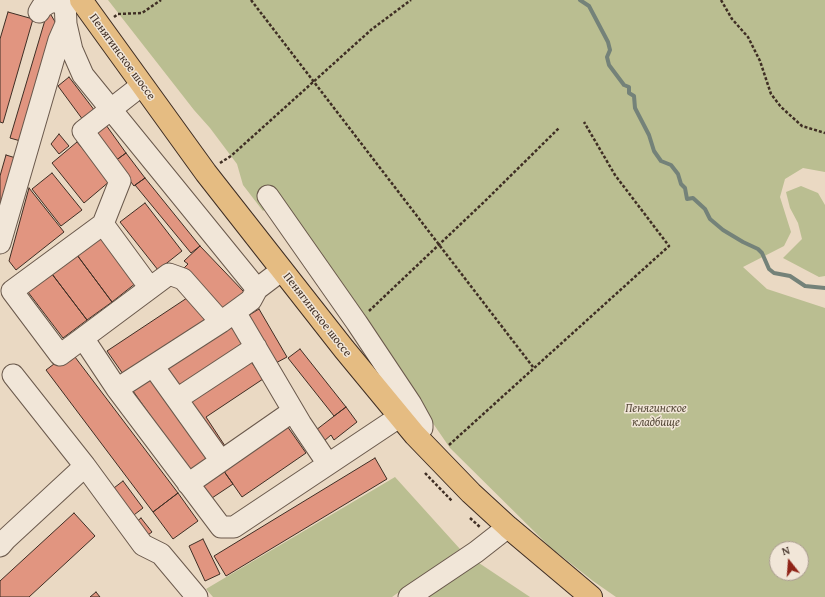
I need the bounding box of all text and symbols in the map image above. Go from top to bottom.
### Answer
street label: Пенягинское шоссе [86,11,158,103]
street label: Пенягинское шоссе [280,270,354,360]
park label: Пенягинское кладбище [625,402,687,430]
north arrow [769,541,809,581]
text: N [780,542,792,559]

